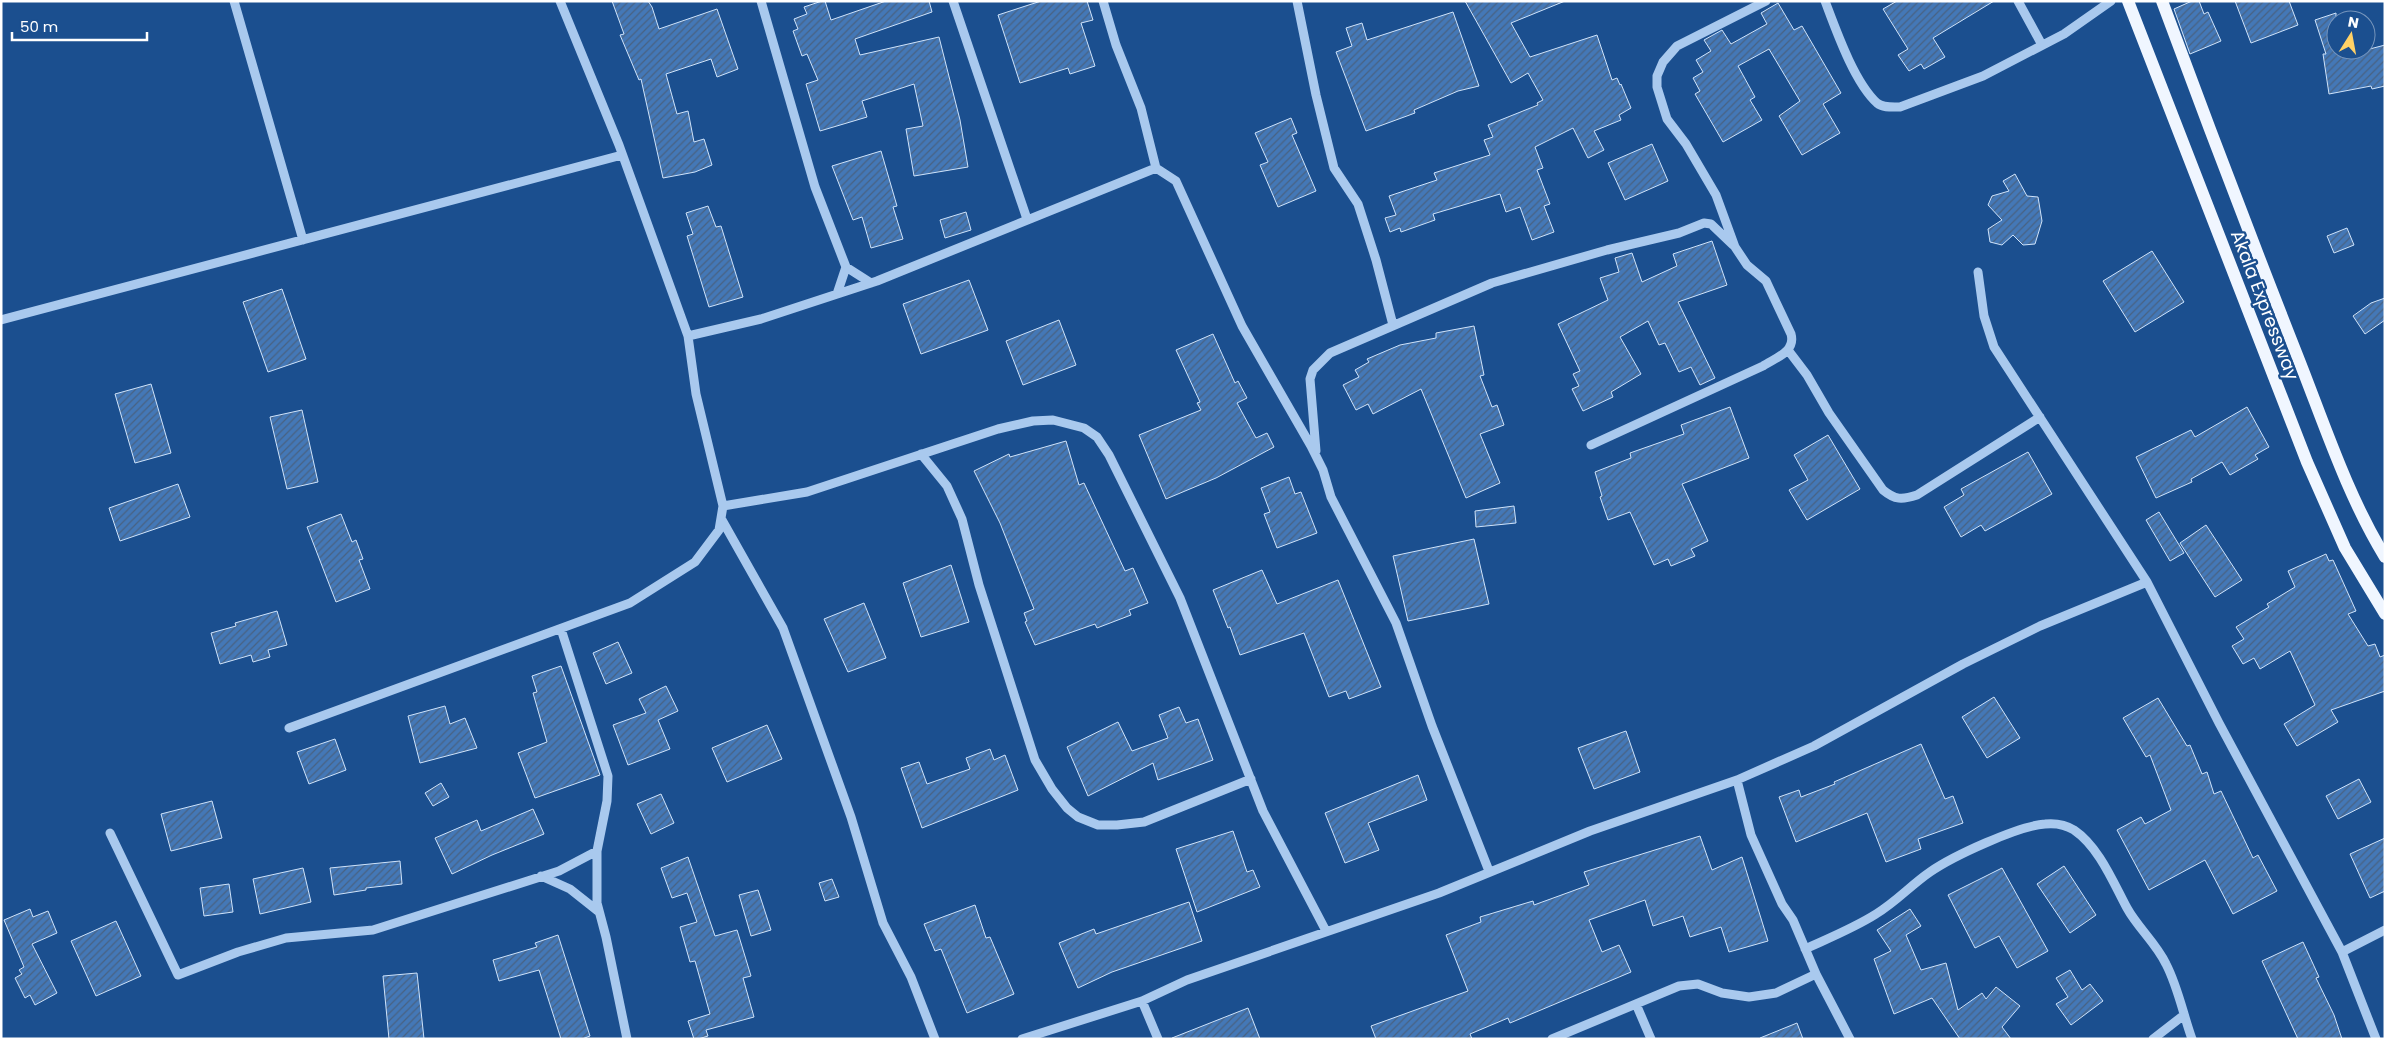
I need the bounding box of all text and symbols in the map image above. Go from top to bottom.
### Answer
scale bar [12,10,148,42]
north arrow [2326,10,2376,60]
text: N [2346,11,2361,33]
text: 50 m [20,16,58,37]
street label: Akala Expressway [2225,226,2305,384]

